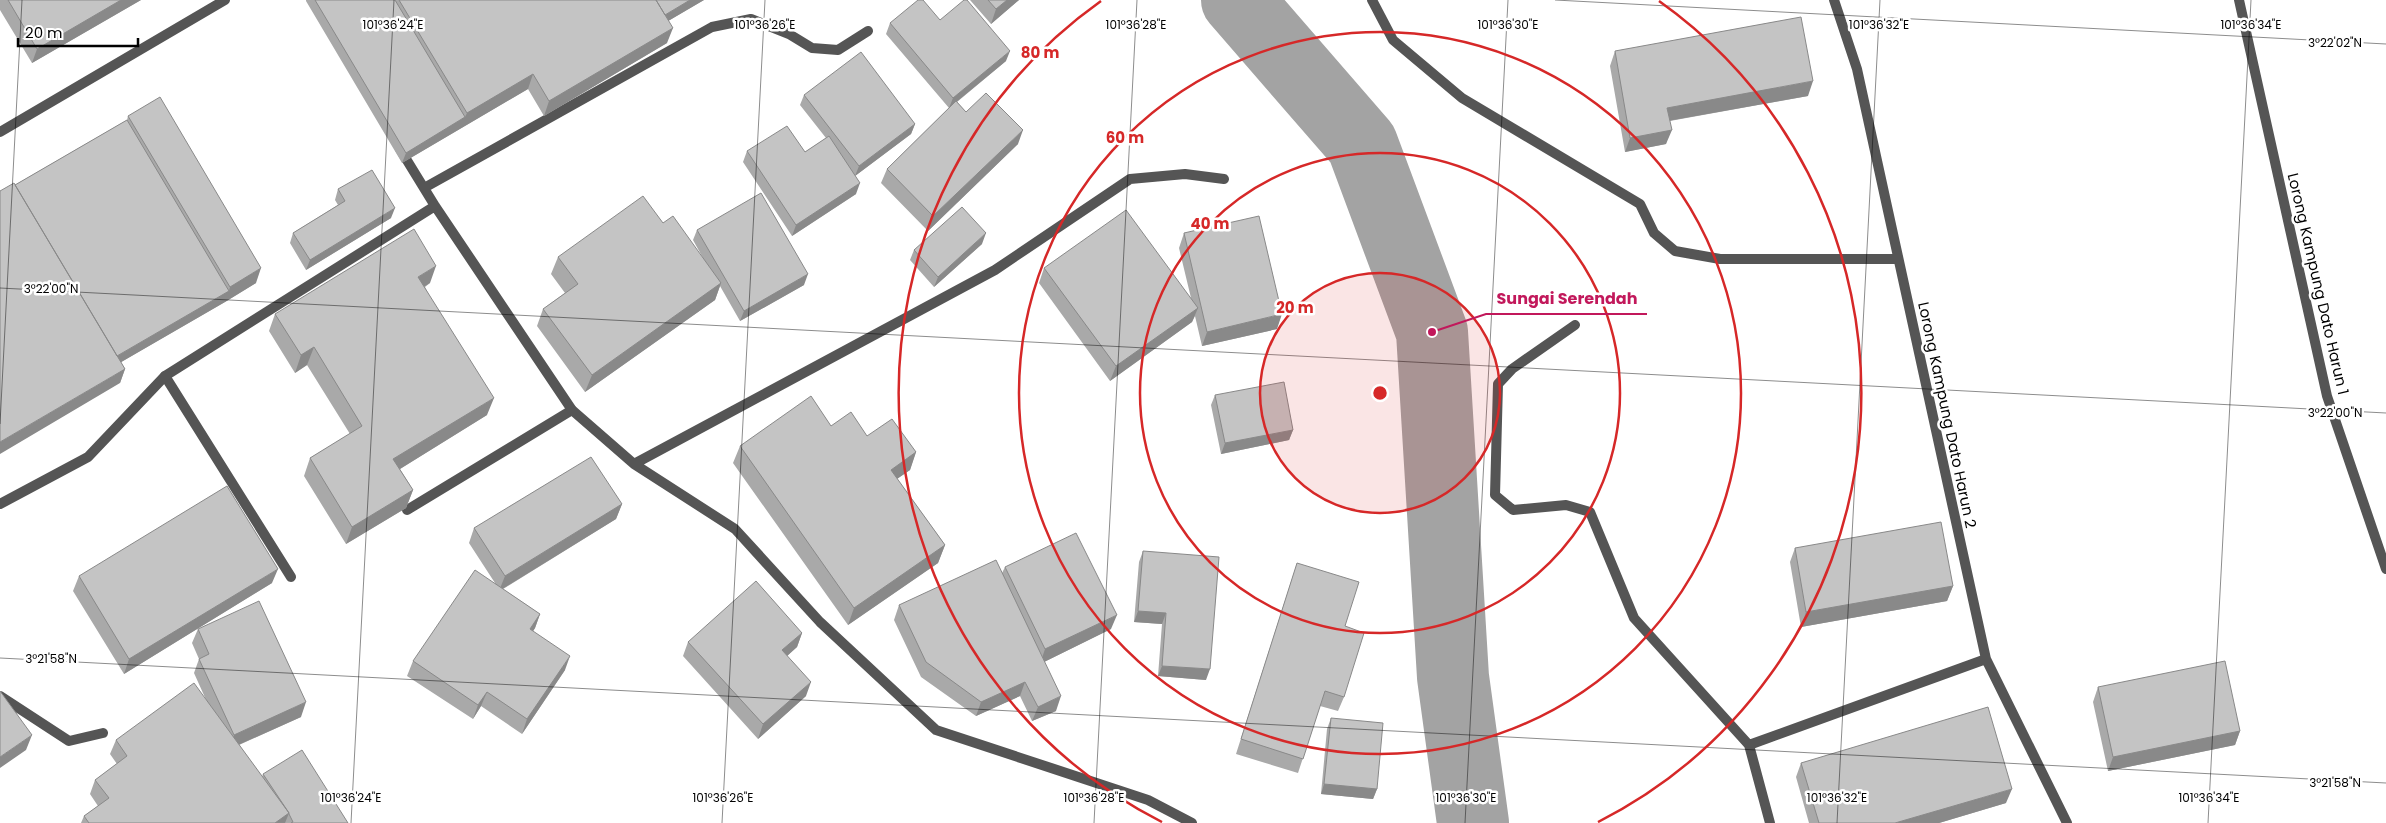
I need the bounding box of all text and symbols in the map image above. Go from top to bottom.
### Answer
scale bar [18,15,138,47]
text: 101°36'24"E [363,16,423,33]
text: 101°36'26"E [735,16,795,33]
text: 101°36'28"E [1106,16,1166,33]
text: 101°36'30"E [1478,16,1539,33]
text: 101°36'32"E [1849,16,1909,33]
text: 101°36'34"E [2220,16,2282,33]
text: 20 m [25,22,63,43]
text: 3°22'02"N [2308,34,2362,51]
text: 80 m [1021,42,1059,63]
text: 60 m [1106,127,1144,148]
street label: Lorong Kampung Dato Harun 1 [2283,171,2354,397]
text: 40 m [1190,213,1230,234]
text: 3°22'00"N [24,280,78,297]
callout: Sungai Serendah [1486,283,1647,314]
text: Sungai Serendah [1497,287,1637,310]
text: 20 m [1276,297,1314,318]
street label: Lorong Kampung Dato Harun 2 [1913,300,1982,530]
centre of rings [1371,384,1389,402]
text: 3°22'00"N [2308,404,2362,421]
text: 3°21'58"N [25,650,77,667]
text: 3°21'58"N [2309,774,2361,791]
text: 101°36'24"E [321,789,381,806]
text: 101°36'26"E [693,789,753,806]
text: 101°36'28"E [1064,789,1124,806]
text: 101°36'30"E [1436,789,1497,806]
text: 101°36'32"E [1807,789,1867,806]
text: 101°36'34"E [2178,789,2240,806]

